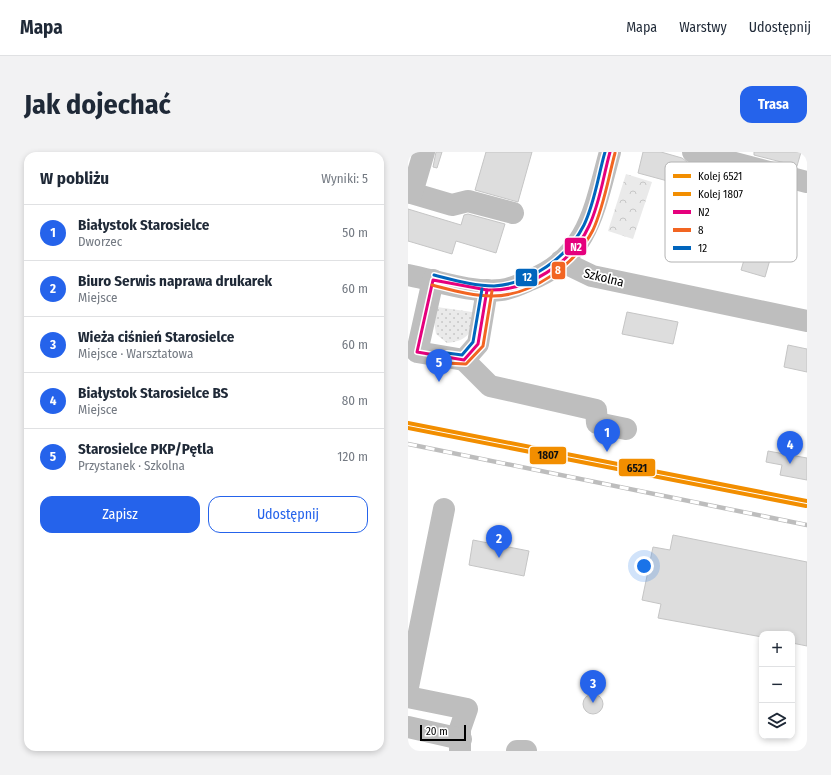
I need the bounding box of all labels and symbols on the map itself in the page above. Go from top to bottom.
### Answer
legend [665,162,797,262]
text: Kolej 6521 [698,170,742,183]
text: Kolej 1807 [698,188,743,201]
text: N2 [698,206,710,219]
text: 8 [698,224,704,237]
line badge: N2 [564,237,587,256]
text: N2 [570,241,582,254]
text: 12 [698,242,707,255]
line badge: 8 [551,261,566,280]
text: 8 [555,264,561,277]
street label: Szkolna [582,265,626,290]
line badge: 12 [515,268,538,287]
text: 12 [522,271,532,284]
pin: 5 [426,349,452,382]
pin: 1 [594,419,620,452]
pin: 4 [777,431,803,464]
line badge: 1807 [529,446,567,465]
text: 1807 [538,449,559,462]
line badge: 6521 [618,458,656,477]
text: 6521 [627,462,647,475]
pin: 2 [486,525,512,558]
your location [634,556,654,576]
pin: 3 [580,670,606,703]
scale bar [420,723,466,742]

